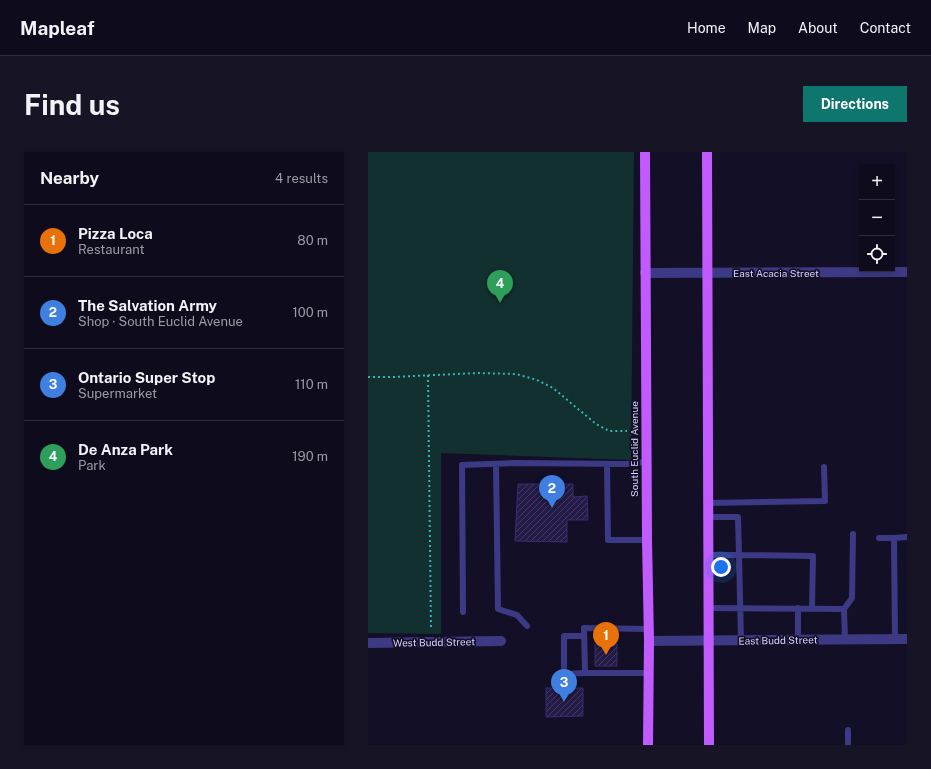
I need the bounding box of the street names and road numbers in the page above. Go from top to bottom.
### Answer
street label: East Acacia Street [733,267,819,279]
street label: South Euclid Avenue [628,401,640,497]
street label: East Budd Street [738,633,818,647]
street label: West Budd Street [393,635,475,649]

